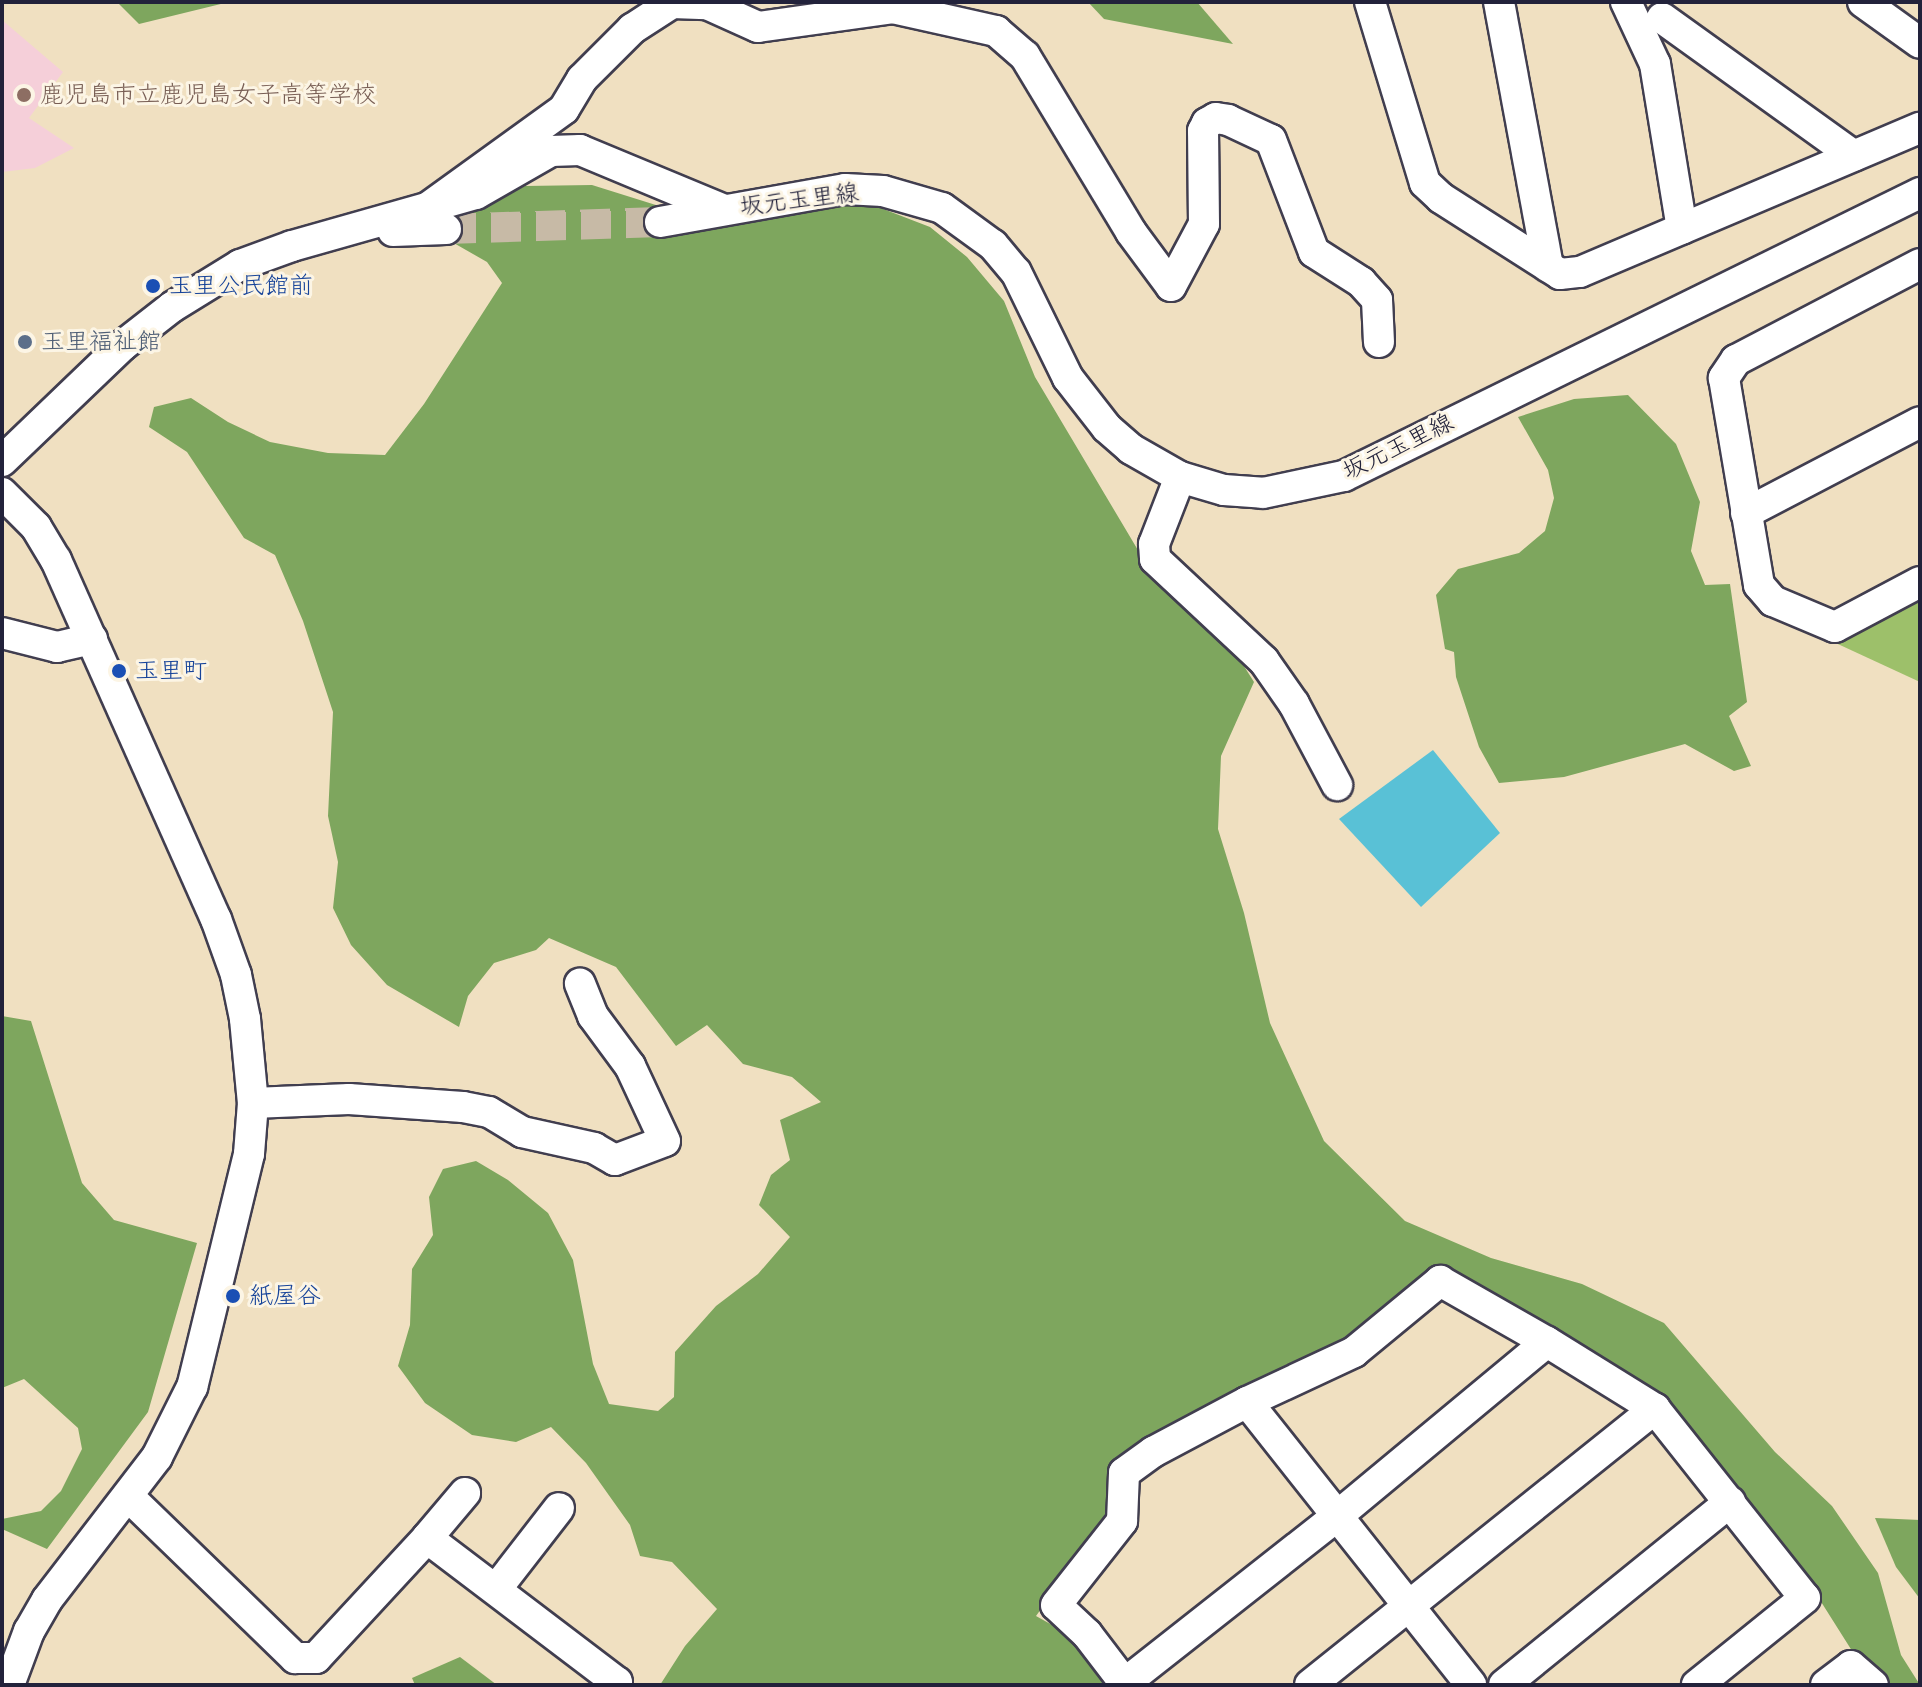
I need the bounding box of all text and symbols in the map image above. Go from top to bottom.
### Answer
place label: 鹿児島市立鹿児島女子高等学校 [40,81,376,109]
marker: 鹿児島市立鹿児島女子高等学校 [15,86,33,104]
street label: 坂元玉里線 [738,178,860,222]
place label: 玉里公民館前 [169,272,313,300]
marker: 玉里公民館前 [144,277,162,295]
place label: 玉里福祉館 [41,328,161,356]
marker: 玉里福祉館 [16,333,34,351]
street label: 坂元玉里線 [1338,408,1458,486]
place label: 玉里町 [135,657,207,685]
marker: 玉里町 [110,662,128,680]
place label: 紙屋谷 [249,1282,321,1310]
marker: 紙屋谷 [224,1287,242,1305]

